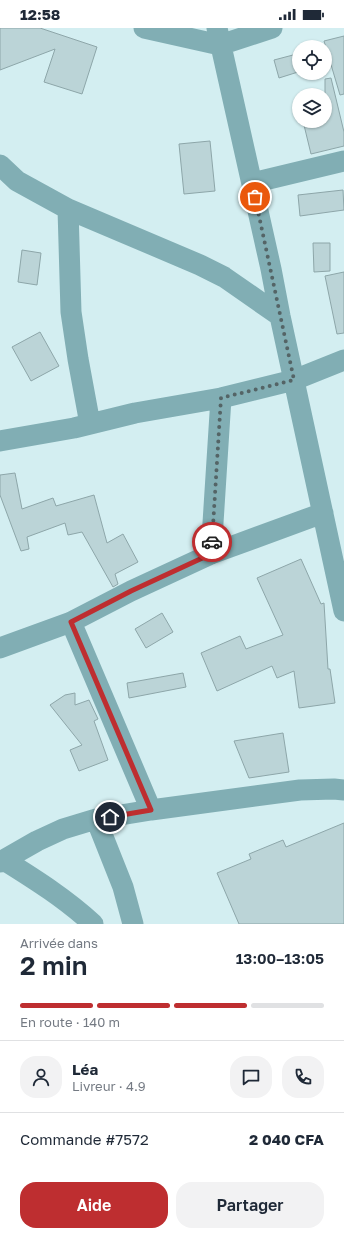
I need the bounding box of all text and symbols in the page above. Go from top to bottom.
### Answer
text: 12:58 [20,5,60,23]
map controls [292,40,332,128]
button: locate [292,40,332,80]
button: layers [292,88,332,128]
pin [238,180,272,214]
icon: bag [244,186,266,208]
courier [192,522,232,562]
icon: car [201,531,223,553]
pin [93,800,127,834]
icon: home [99,806,121,828]
text: Arrivée dans [20,935,98,951]
text: 13:00–13:05 [236,949,324,967]
text: 2 min [20,950,88,981]
text: En route · 140 m [20,1014,120,1030]
button: person [20,1056,62,1098]
button: chat [230,1056,272,1098]
button: phone [282,1056,324,1098]
text: Léa [72,1060,98,1078]
text: Livreur · 4.9 [72,1078,146,1094]
text: Commande #7572 [20,1130,149,1148]
text: 2 040 CFA [249,1130,324,1148]
button: Aide [20,1182,168,1228]
button: Partager [176,1182,324,1228]

